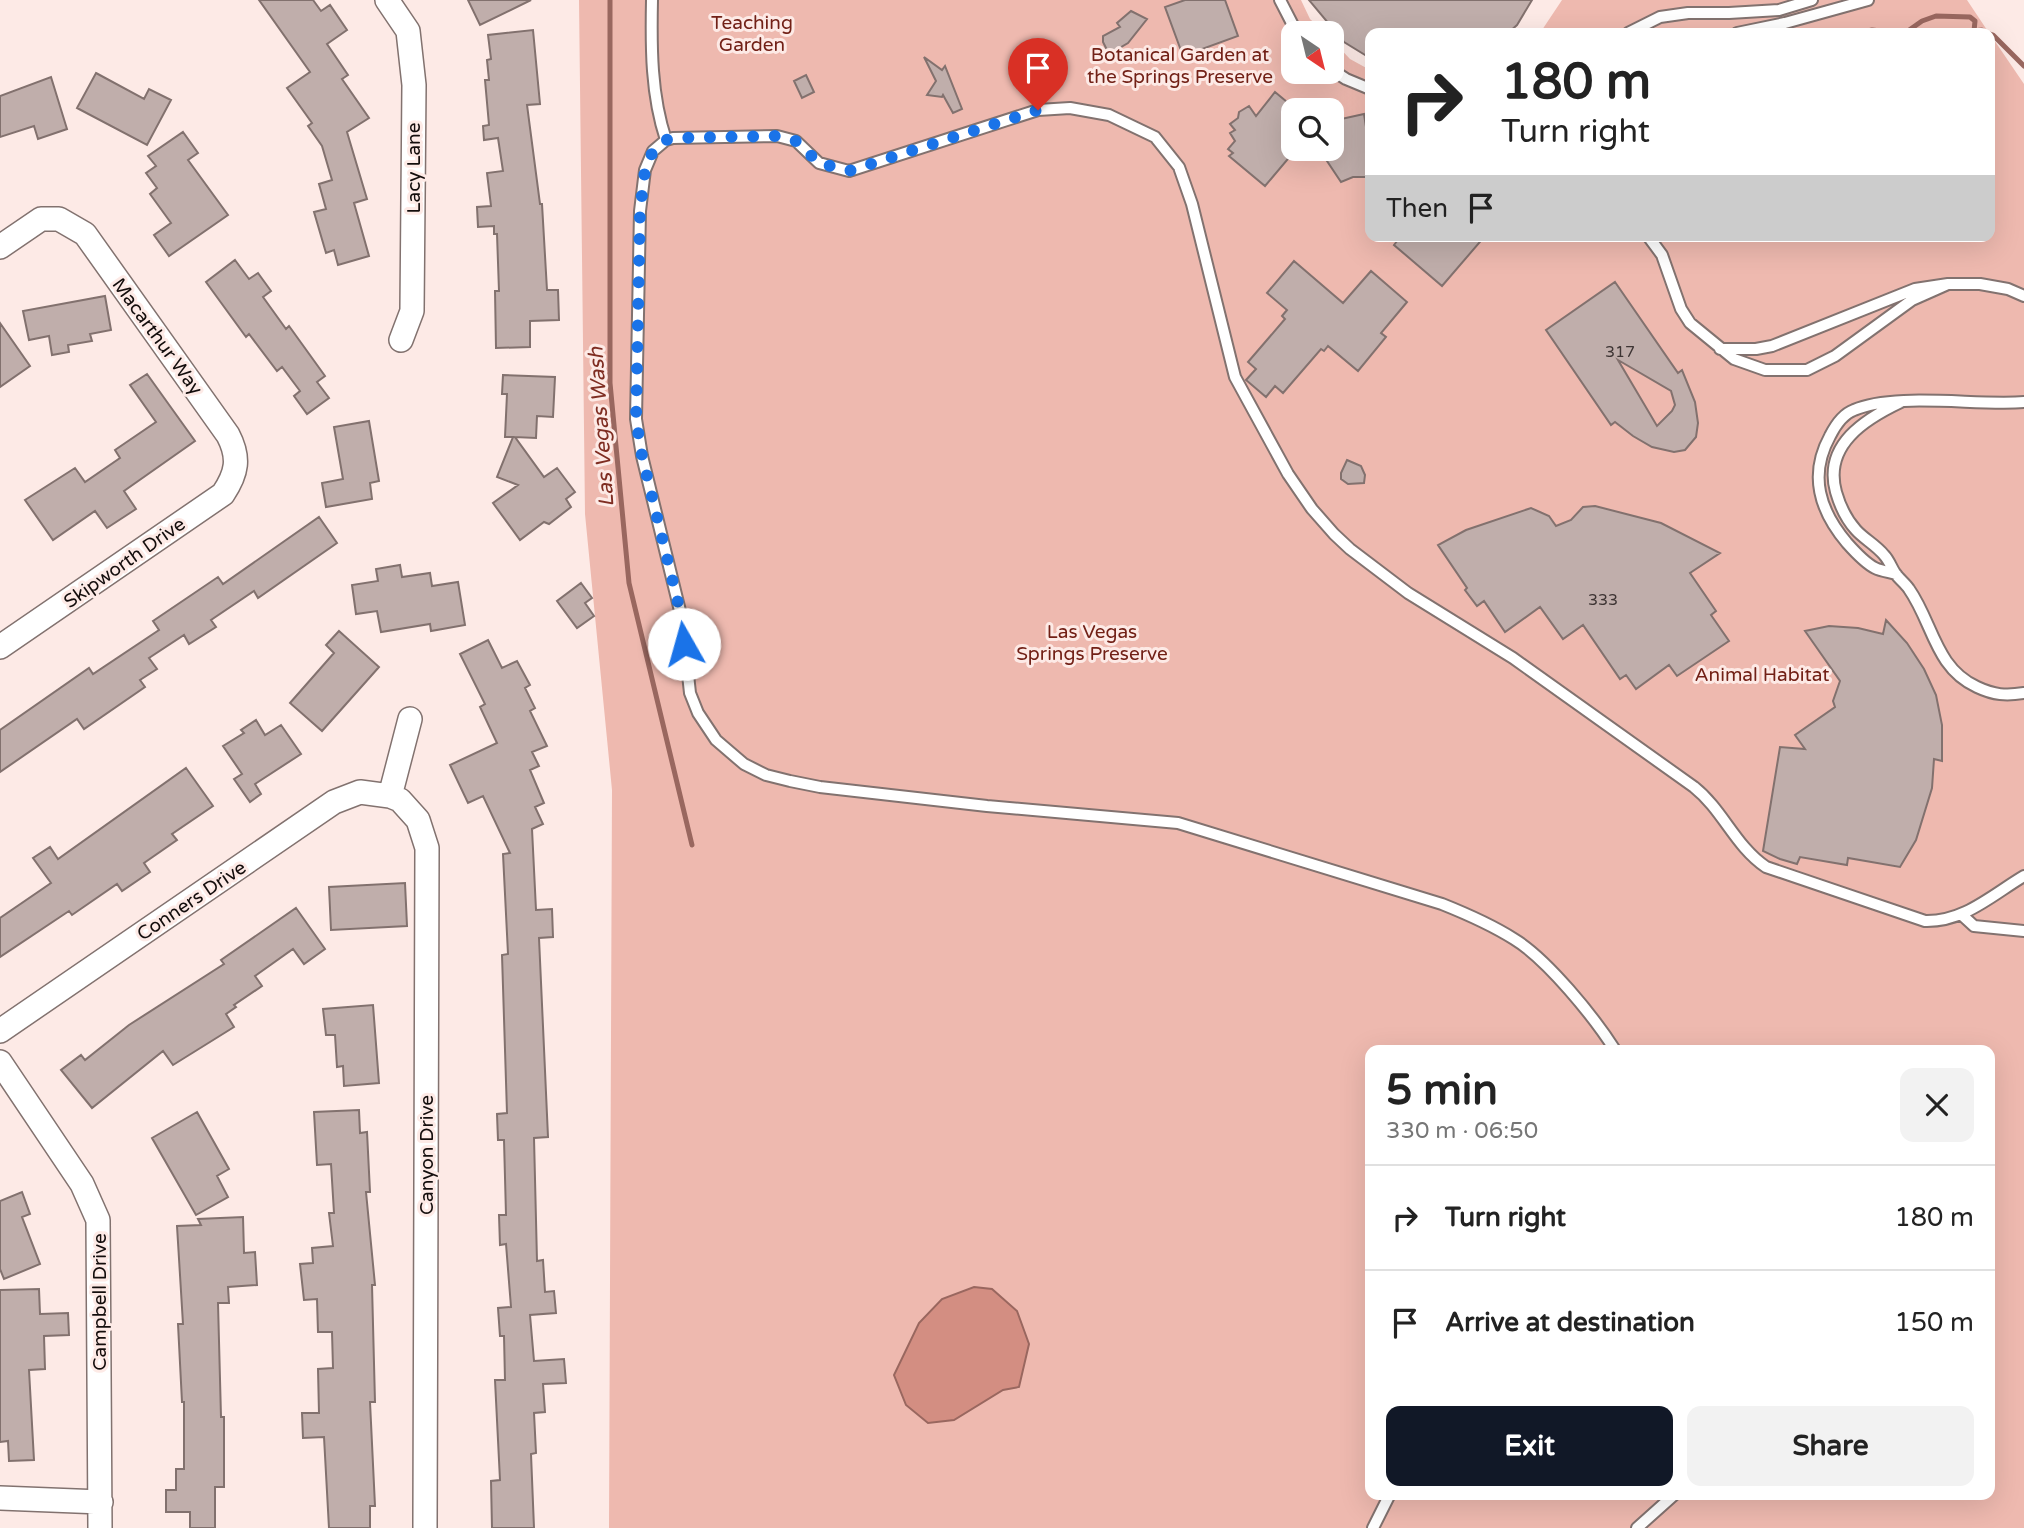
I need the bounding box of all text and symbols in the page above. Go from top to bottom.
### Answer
park label: Teaching Garden [711,12,793,56]
north arrow [1281,21,1344,84]
map controls [1281,21,1344,161]
pin [1008,38,1068,110]
park label: Botanical Garden at the Springs Preserve [1087,44,1273,88]
icon: arrive [1019,49,1057,87]
text: 180 m [1501,53,1651,112]
icon: right [1386,56,1477,147]
button: search [1281,98,1344,161]
text: Turn right [1501,113,1650,151]
street label: Lacy Lane [403,123,425,213]
icon: arrive [1462,189,1500,227]
text: Then [1386,193,1448,224]
street label: Macarthur Way [107,274,207,399]
house number: 317 [1605,342,1635,362]
water label: Las Vegas Wash [583,345,620,508]
street label: Skipworth Drive [60,513,189,613]
house number: 333 [1588,590,1618,610]
position arrow [647,607,721,681]
park label: Las Vegas Springs Preserve [1016,621,1168,665]
park label: Animal Habitat [1695,664,1829,686]
street label: Conners Drive [133,856,250,945]
text: 5 min [1386,1065,1498,1116]
button: close [1900,1068,1974,1142]
street label: Canyon Drive [416,1095,438,1215]
text: 330 m · 06:50 [1386,1117,1538,1145]
icon: right [1386,1199,1424,1237]
text: Turn right [1445,1202,1566,1233]
text: 180 m [1894,1202,1974,1233]
street label: Campbell Drive [89,1233,111,1371]
icon: arrive [1386,1304,1424,1342]
text: Arrive at destination [1445,1307,1695,1338]
text: 150 m [1894,1307,1974,1338]
button: Exit [1386,1406,1673,1486]
button: Share [1687,1406,1974,1486]

